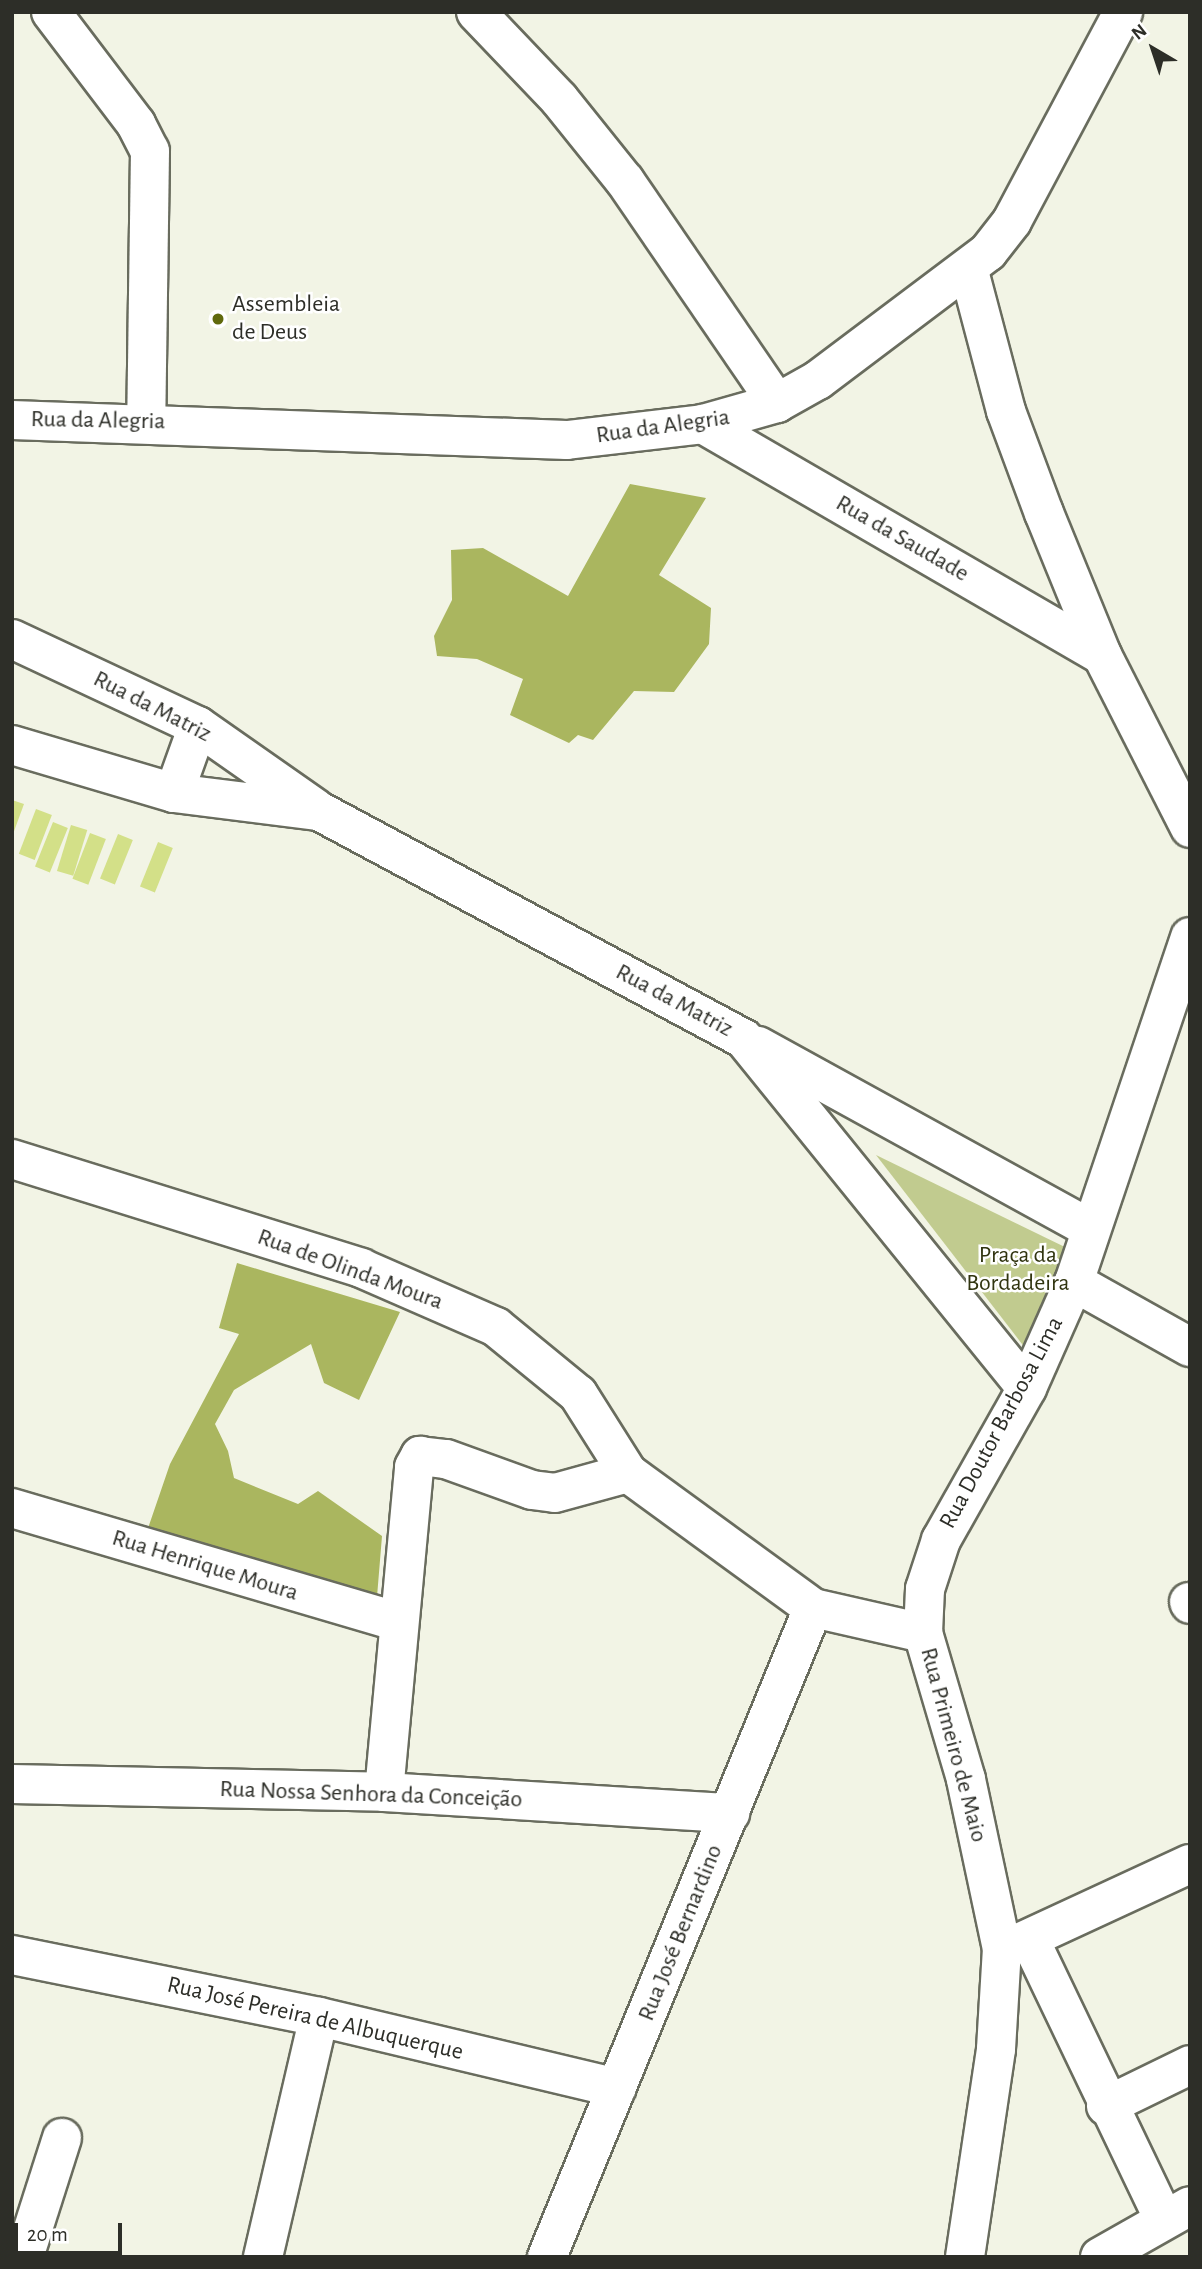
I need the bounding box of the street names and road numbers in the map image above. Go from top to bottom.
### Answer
street label: Rua da Alegria [594,403,732,451]
street label: Rua da Alegria [30,405,166,437]
street label: Rua da Saudade [830,489,974,589]
street label: Rua da Matriz [88,665,216,749]
street label: Rua da Matriz [611,958,737,1044]
street label: Rua de Olinda Moura [253,1223,447,1317]
street label: Rua Doutor Barbosa Lima [934,1312,1070,1534]
street label: Rua Henrique Moura [108,1524,302,1608]
street label: Rua Primeiro de Maio [913,1645,993,1845]
street label: Rua Nossa Senhora da Conceição [219,1775,523,1815]
street label: Rua José Bernardino [633,1841,729,2025]
street label: Rua José Pereira de Albuquerque [164,1971,466,2067]

